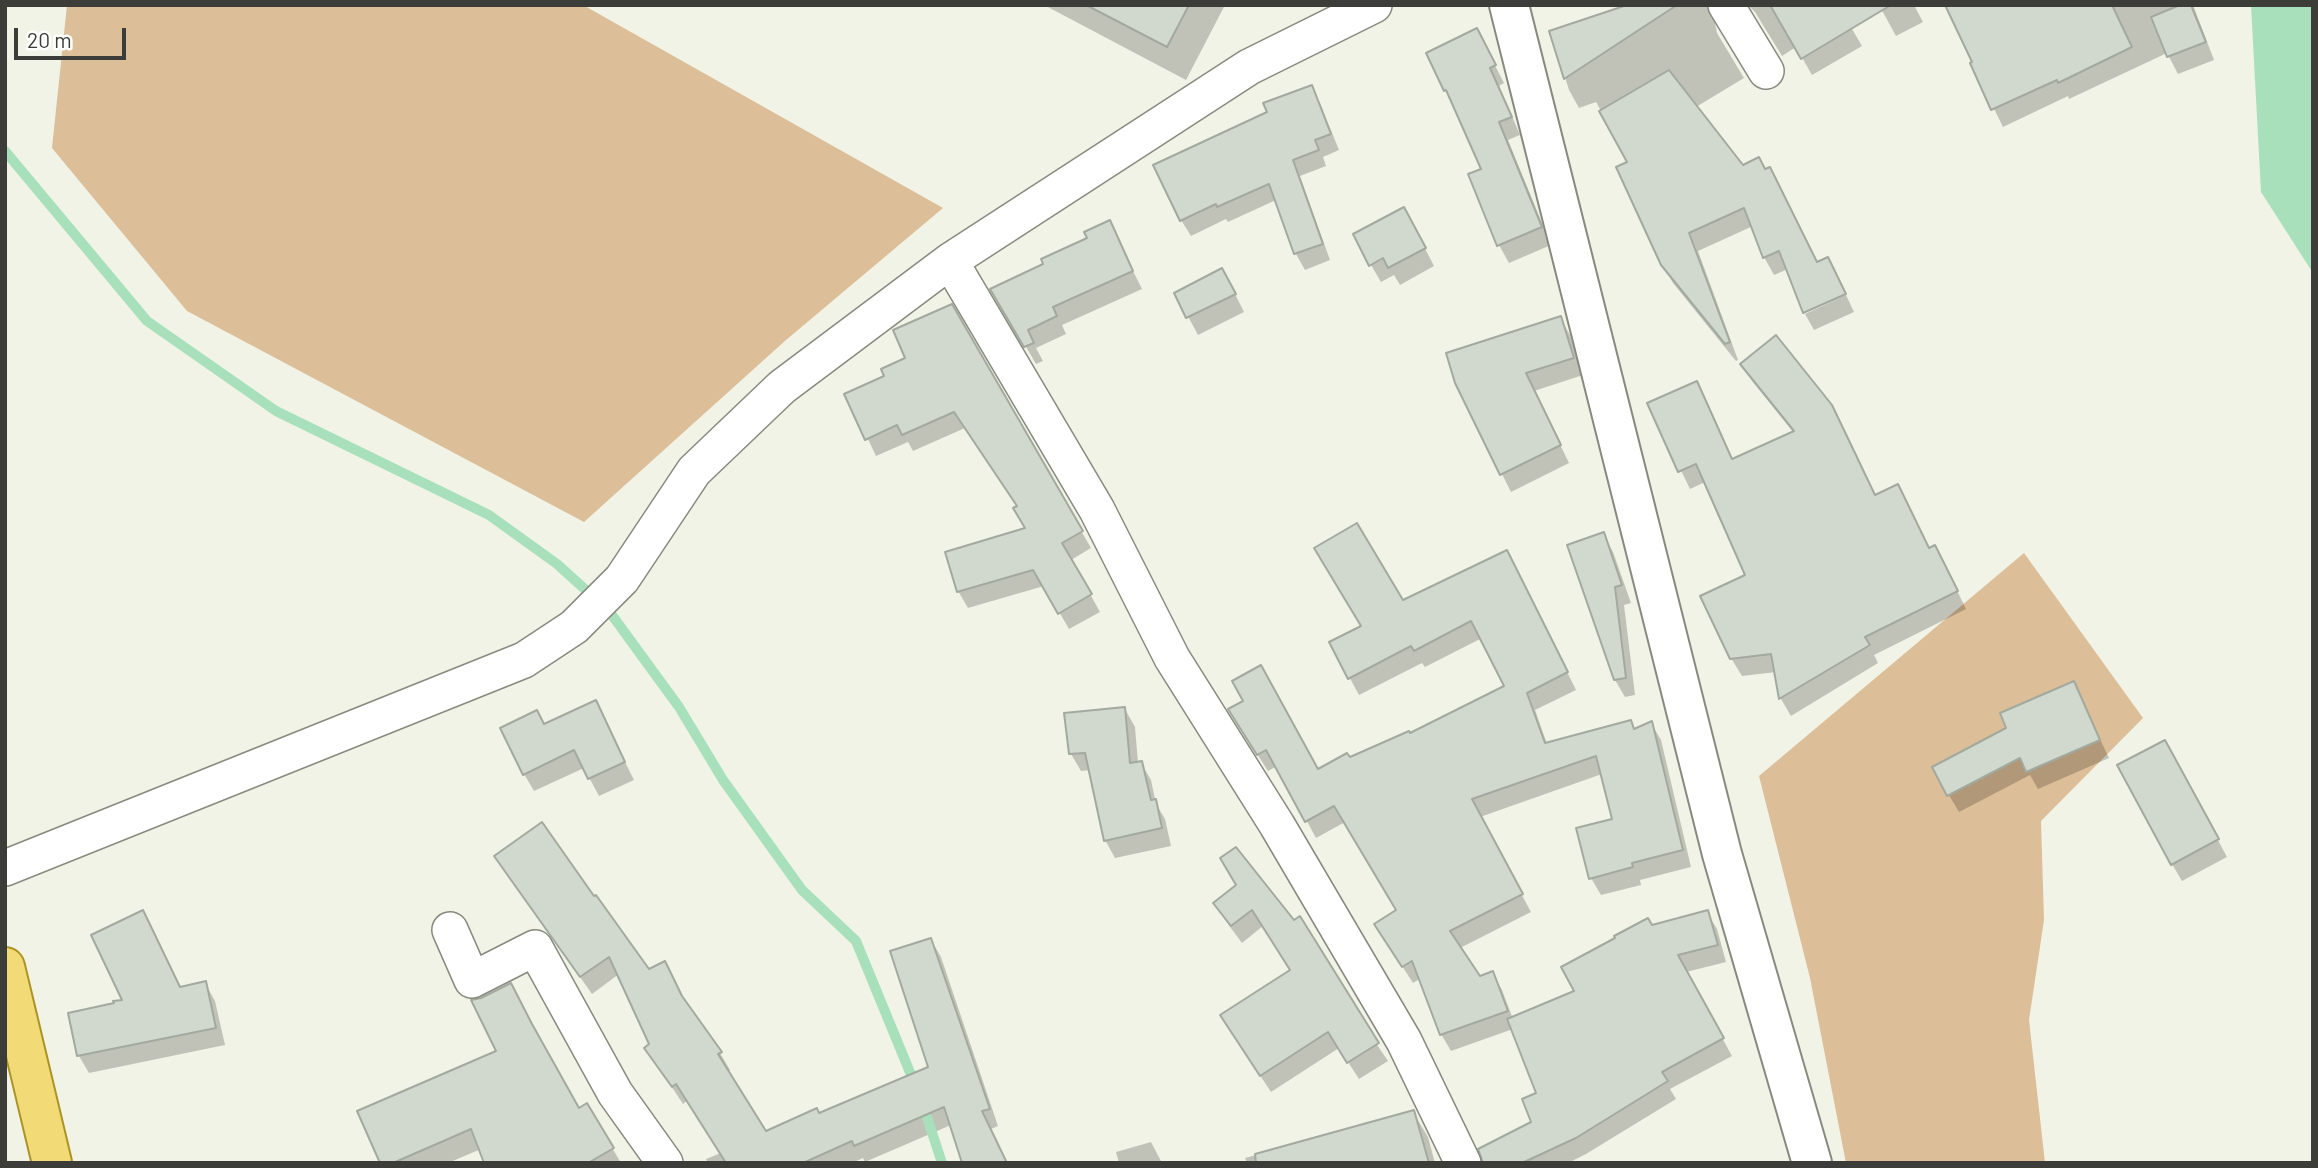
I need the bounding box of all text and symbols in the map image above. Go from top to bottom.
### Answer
scale bar [18,14,130,58]
text: 20 m [27,27,72,52]

